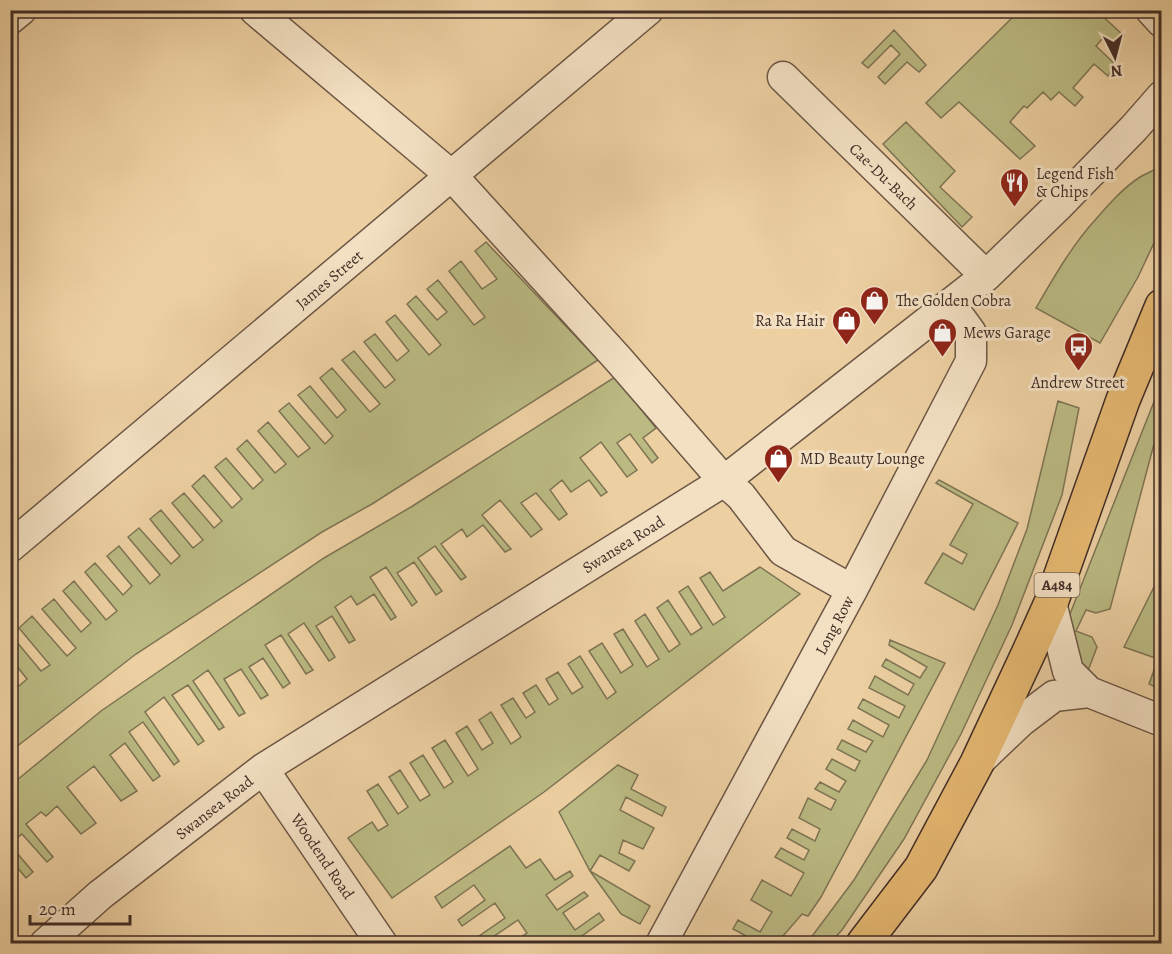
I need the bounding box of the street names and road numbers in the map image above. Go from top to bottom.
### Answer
street label: Cae-Du-Bach [844,138,923,216]
street label: James Street [291,245,368,314]
street label: Swansea Road [578,511,669,579]
road number: A484 [1034,573,1080,597]
street label: Long Row [810,591,860,659]
street label: Swansea Road [171,770,258,845]
street label: Woodend Road [285,808,359,904]

